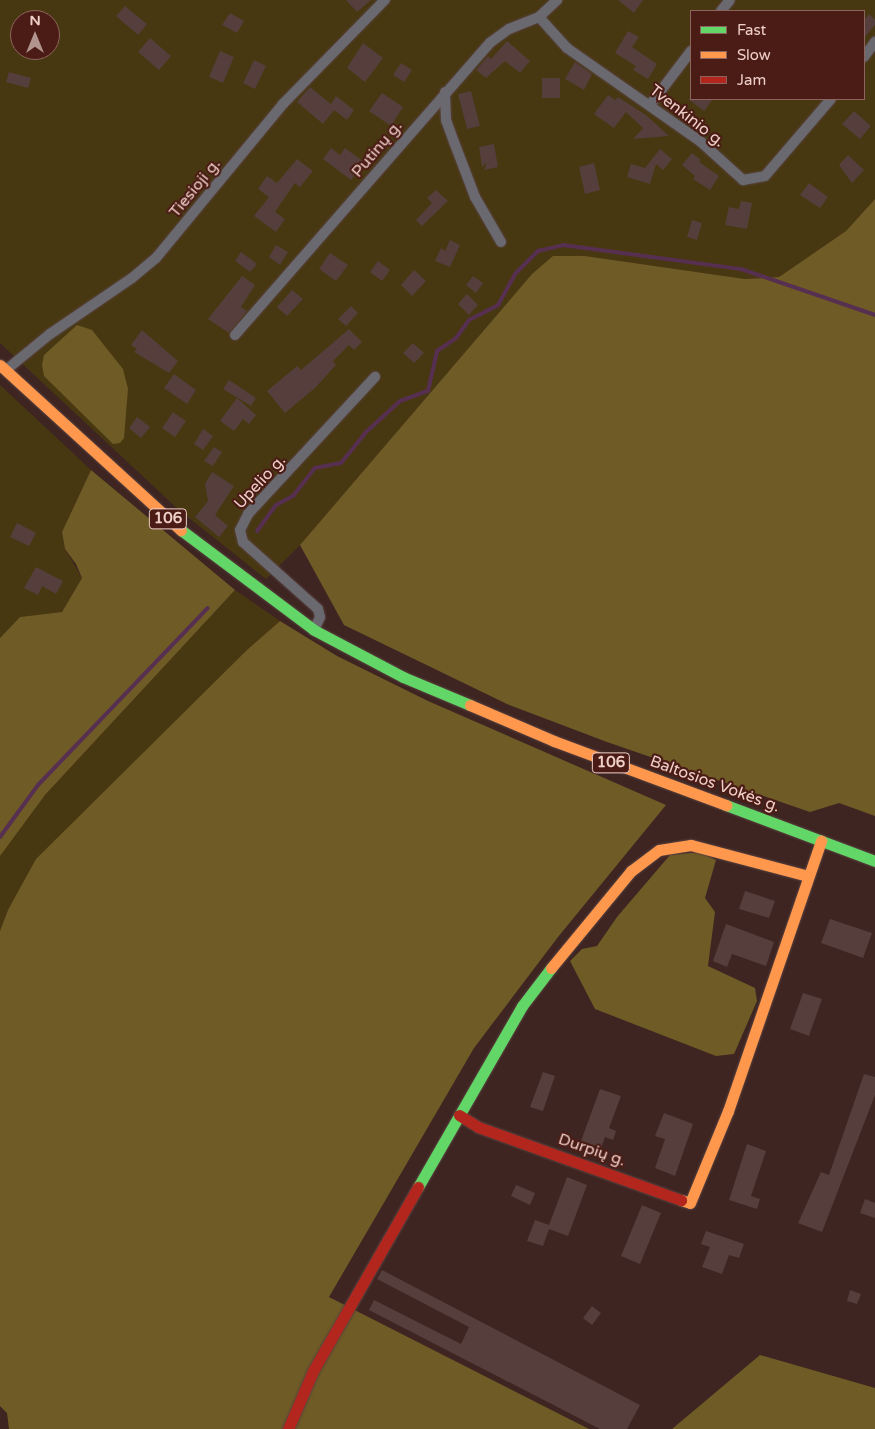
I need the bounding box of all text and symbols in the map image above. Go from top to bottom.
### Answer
north arrow [10,10,60,60]
legend [690,10,865,100]
text: N [29,12,41,29]
text: Fast [737,21,766,39]
text: Slow [737,46,771,64]
text: Jam [737,71,766,89]
street label: Tvenkinio g. [645,81,729,151]
street label: Putinų g. [348,117,406,181]
street label: Tiesioji g. [165,155,225,221]
street label: Upelio g. [230,451,290,513]
road number: 106 [148,506,188,532]
road number: 106 [591,750,631,776]
street label: Baltosios Vokės g. [647,752,783,816]
street label: Durpių g. [556,1130,628,1170]

